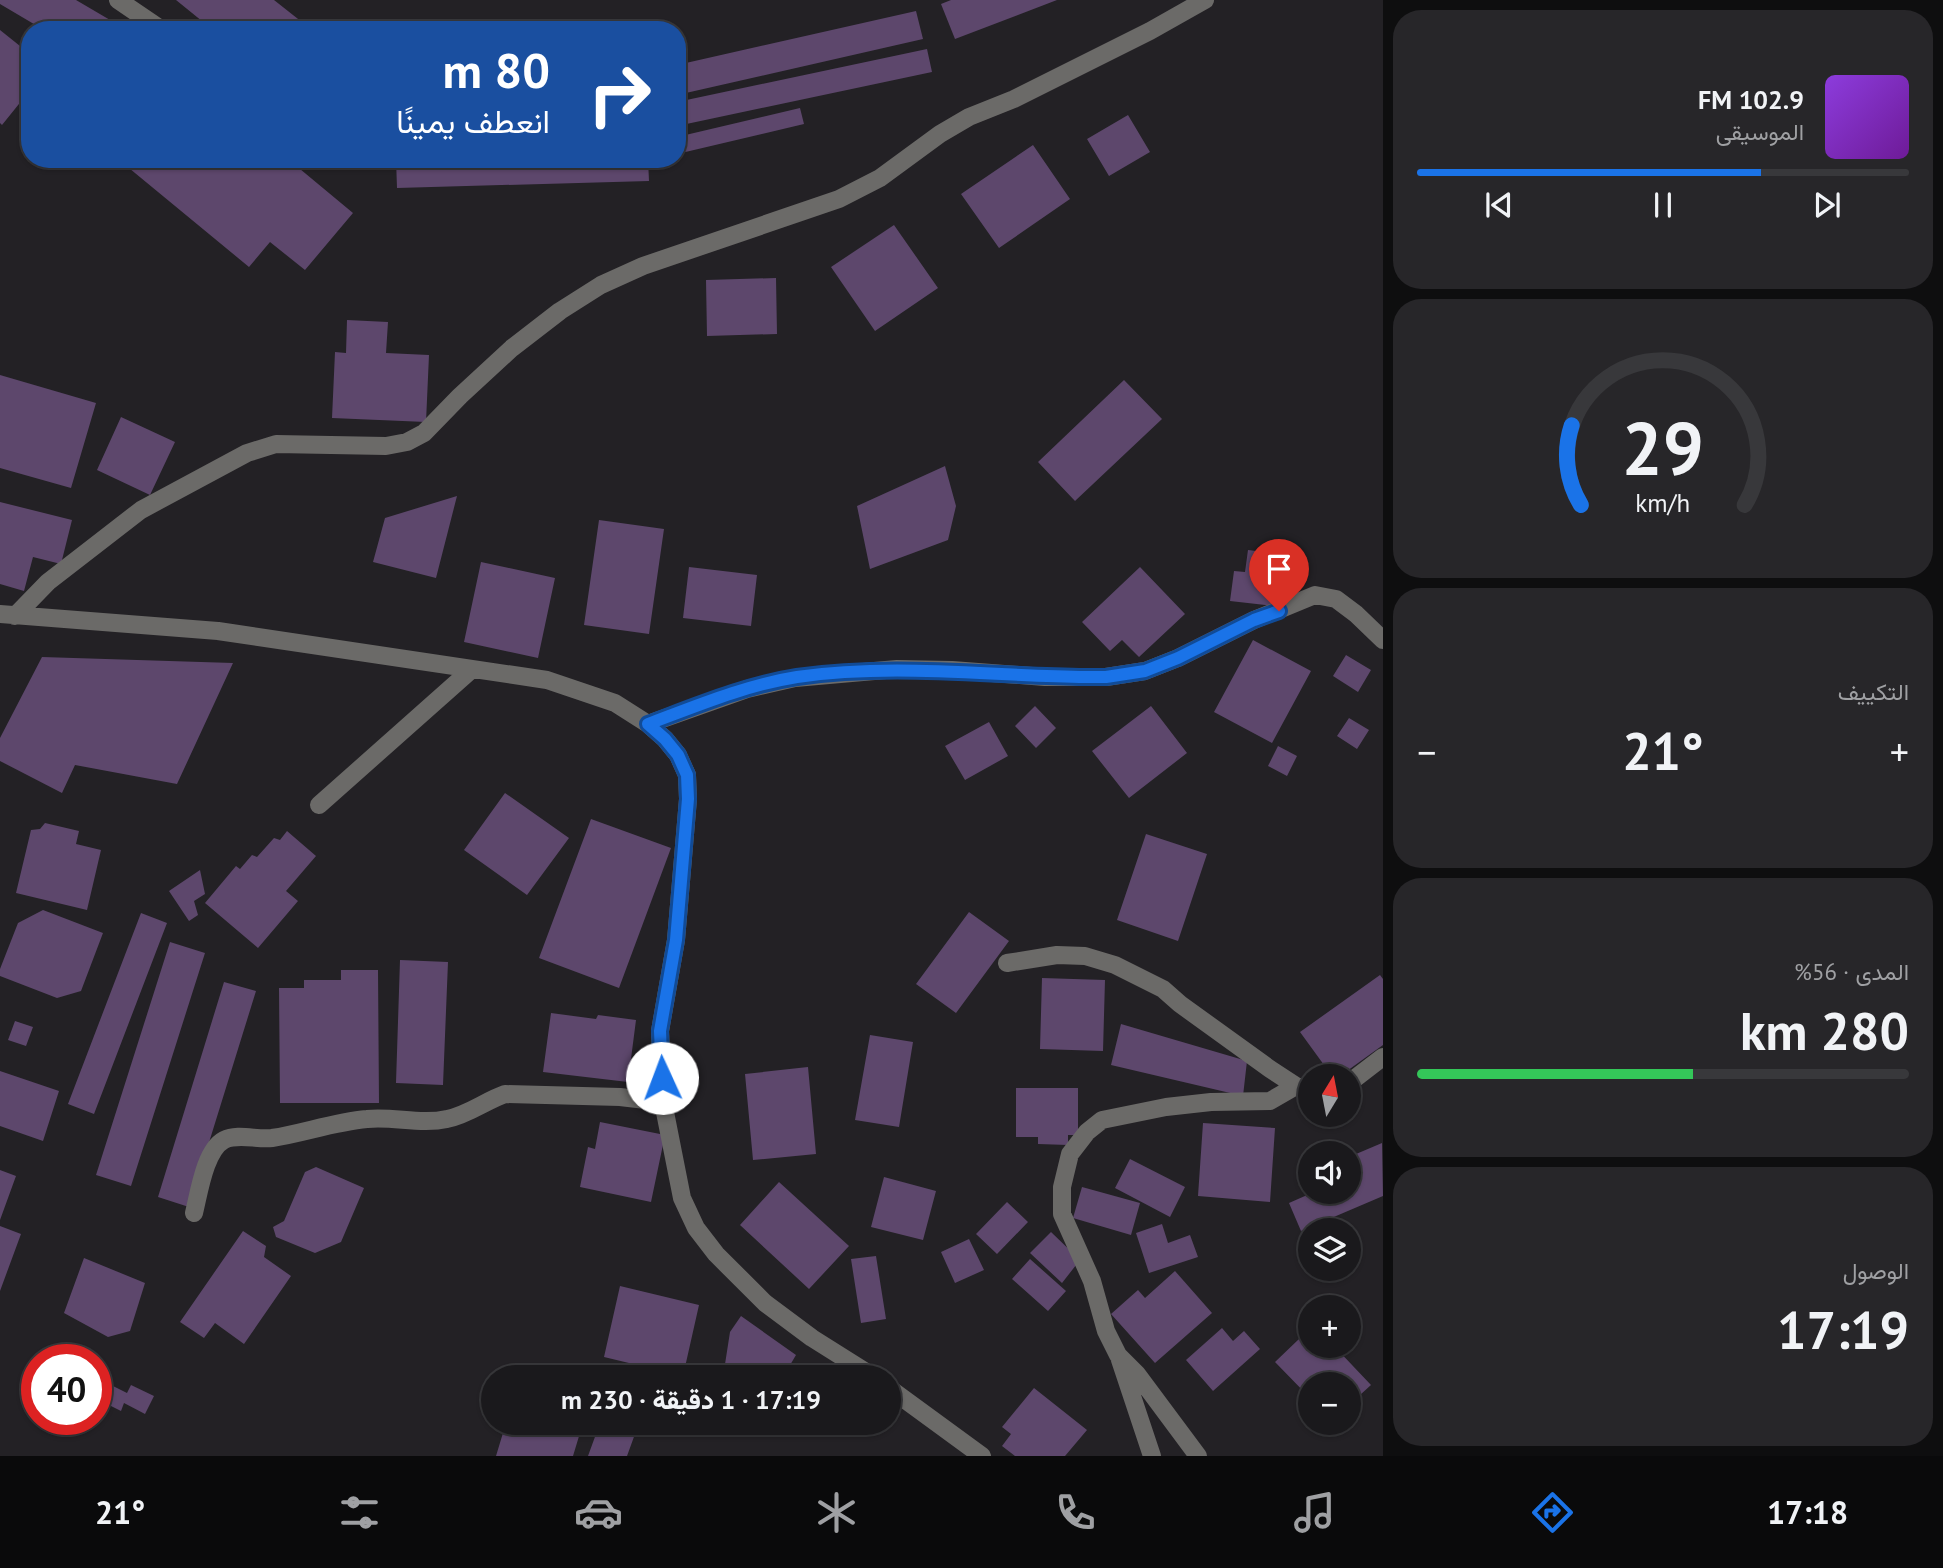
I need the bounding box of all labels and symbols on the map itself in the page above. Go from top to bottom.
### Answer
pin [1249,539,1309,611]
position arrow [625,1041,699,1115]
north arrow [1298,1064,1362,1127]
speed limit sign: 40 [21,1344,112,1435]

